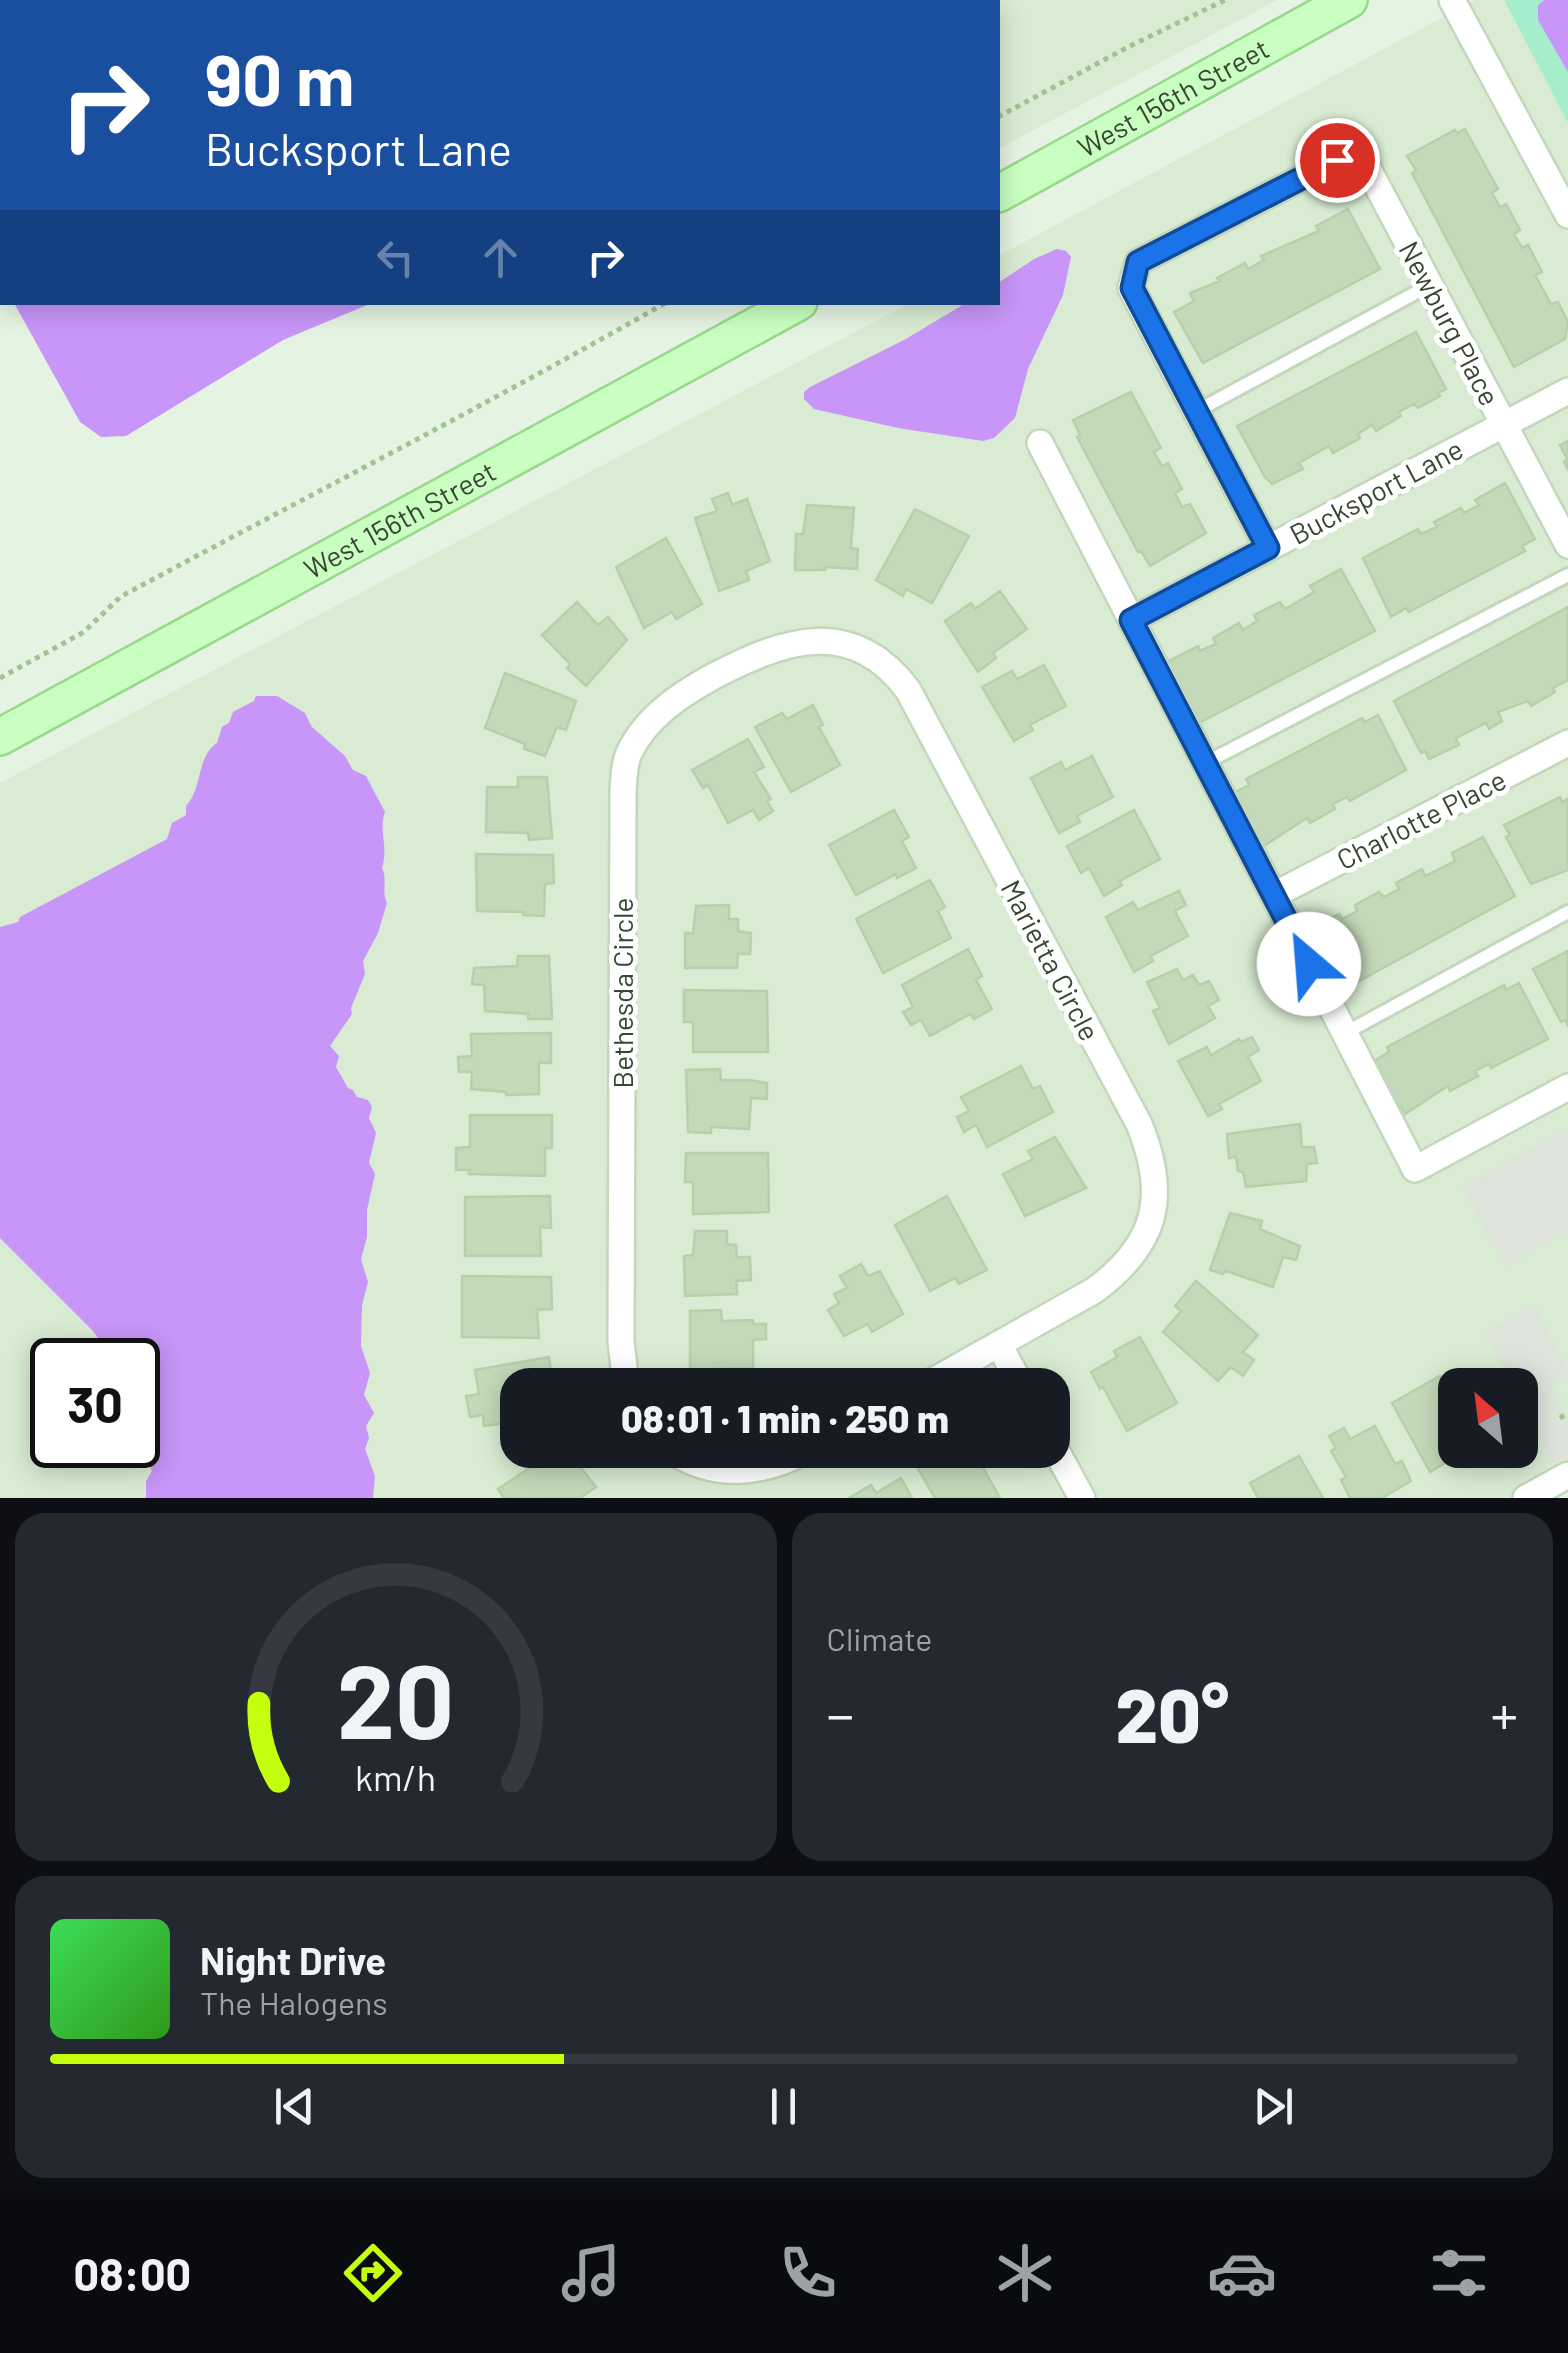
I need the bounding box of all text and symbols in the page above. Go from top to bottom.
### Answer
street label: West 156th Street [1072,31,1275,164]
text: 90 m [205,36,355,120]
icon: right [40,40,170,170]
pin [1295,118,1380,203]
text: Bucksport Lane [205,121,512,175]
icon: arrive [1310,133,1365,188]
icon: left [368,230,423,285]
icon: ahead [473,230,528,285]
icon: right [578,230,633,285]
street label: Newburg Place [1392,235,1508,411]
street label: Bucksport Lane [1284,431,1468,551]
street label: West 156th Street [298,454,501,585]
street label: Charlotte Place [1331,762,1511,876]
street label: Marietta Circle [994,874,1108,1046]
street label: Bethesda Circle [605,898,639,1088]
position arrow [1257,912,1361,1016]
speed limit sign: 30 [30,1338,160,1468]
north arrow [1438,1368,1538,1468]
map controls [1438,1368,1538,1468]
text: 08:01 · 1 min · 250 m [621,1395,949,1441]
text: Climate [827,1619,932,1657]
text: 20 [337,1635,455,1760]
text: 20° [1116,1668,1229,1758]
text: − [827,1680,854,1746]
text: + [1490,1680,1518,1746]
text: km/h [355,1755,436,1798]
text: Night Drive [200,1937,386,1983]
text: The Halogens [200,1983,388,2021]
icon: previous [267,2079,322,2134]
icon: pause [756,2079,811,2134]
icon: next [1246,2079,1301,2134]
icon: directions [338,2238,408,2308]
icon: music [556,2238,626,2308]
icon: phone [773,2238,843,2308]
icon: climate [990,2238,1060,2308]
icon: car [1207,2238,1277,2308]
icon: filters [1424,2238,1494,2308]
text: 08:00 [74,2246,191,2300]

